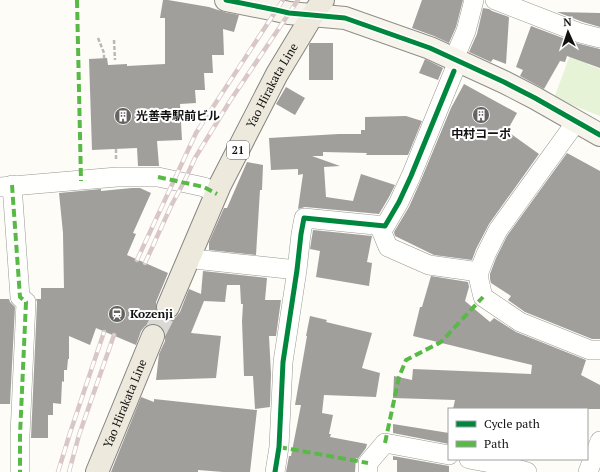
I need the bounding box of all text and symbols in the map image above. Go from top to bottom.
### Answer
north arrow [548,12,588,52]
text: N [563,15,573,29]
street label: Yao Hirakata Line [243,40,301,130]
building icon: 中村コーポ [471,105,491,125]
building icon: 光善寺駅前ビル [113,106,133,126]
place label: 光善寺駅前ビル [136,108,220,123]
place label: 中村コーポ [451,126,511,141]
road number: 21 [227,141,249,159]
station icon: Kozenji [107,304,127,324]
place label: Kozenji [130,306,173,321]
street label: Yao Hirakata Line [100,357,150,450]
legend [448,408,588,460]
text: Cycle path [484,416,540,431]
text: Path [484,436,509,451]

